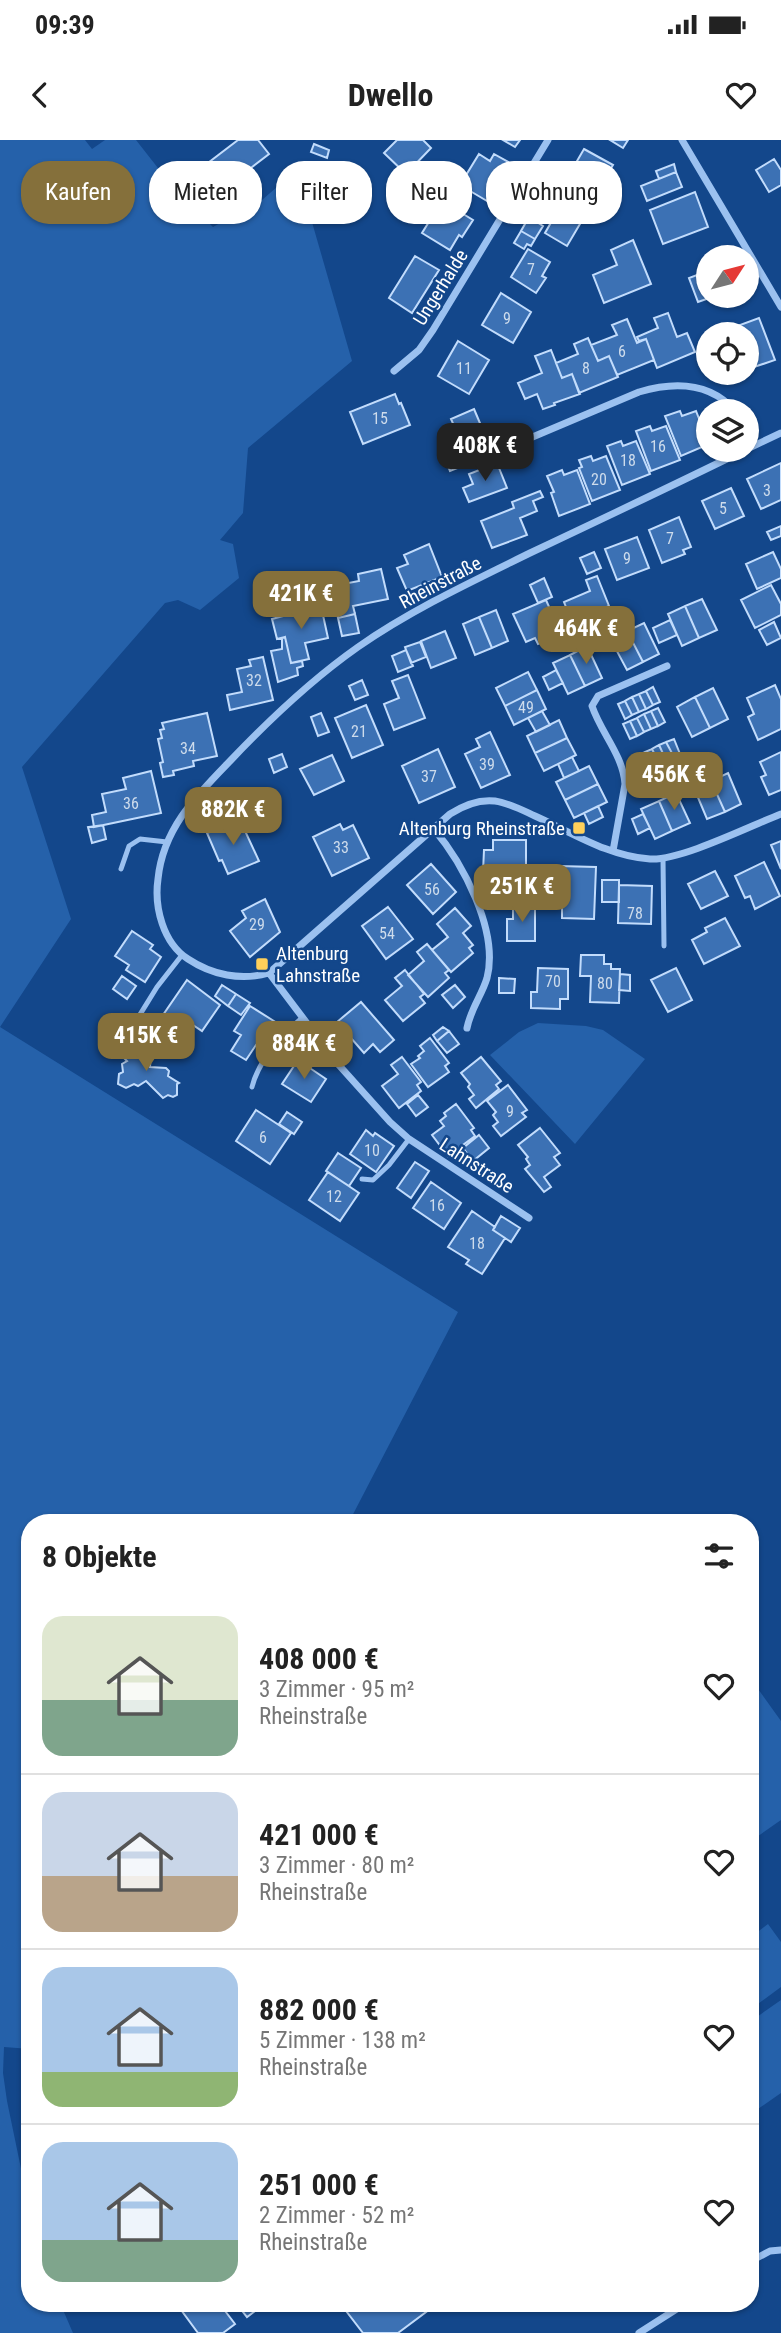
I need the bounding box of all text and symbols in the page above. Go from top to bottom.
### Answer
text: 09:39 [35,10,95,40]
icon: back [21,76,59,114]
text: Dwello [348,76,433,114]
icon: heart [722,76,760,114]
chip: Kaufen [21,161,135,224]
chip: Mieten [149,161,262,224]
chip: Filter [276,161,372,224]
chip: Neu [386,161,472,224]
chip: Wohnung [486,161,622,224]
street label: Ungerhalde [408,245,473,329]
north arrow [696,245,760,308]
map controls [696,245,759,462]
house number: 7 [527,260,535,279]
house number: 9 [503,309,511,328]
button: locate [696,322,759,385]
house number: 6 [618,342,626,361]
house number: 11 [456,359,472,378]
house number: 8 [582,359,590,378]
button: layers [696,399,759,462]
house number: 15 [372,409,388,428]
pin: 408K € [428,424,542,483]
text: 408K € [453,432,517,459]
house number: 16 [650,437,666,456]
house number: 18 [620,451,636,470]
house number: 20 [591,470,607,489]
house number: 3 [763,481,771,500]
house number: 5 [719,499,727,518]
house number: 7 [666,529,674,548]
house number: 9 [623,549,631,568]
street label: Rheinstraße [395,551,485,614]
pin: 421K € [244,572,358,631]
text: 421K € [269,580,333,607]
pin: 464K € [529,606,643,666]
text: 464K € [554,615,618,642]
house number: 32 [246,671,262,690]
house number: 49 [518,698,534,717]
house number: 21 [351,722,367,741]
house number: 34 [180,739,196,758]
pin: 456K € [617,752,731,812]
house number: 39 [479,755,495,774]
text: 456K € [642,761,706,788]
house number: 37 [421,767,437,786]
pin: 882K € [176,788,290,847]
house number: 36 [123,794,139,813]
text: 882K € [201,796,265,823]
place label: Altenburg Rheinstraße [399,817,565,840]
marker: Altenburg Rheinstraße [571,820,587,836]
house number: 33 [333,838,349,857]
pin: 251K € [465,864,579,924]
text: 251K € [490,873,554,900]
house number: 56 [424,880,440,899]
house number: 78 [627,904,643,923]
house number: 29 [249,915,265,934]
house number: 54 [379,924,395,943]
place label: Altenburg Lahnstraße [276,942,360,987]
marker: Altenburg Lahnstraße [254,956,270,972]
house number: 70 [545,972,561,991]
house number: 80 [597,974,613,993]
pin: 415K € [89,1014,203,1073]
pin: 884K € [247,1021,361,1081]
text: 415K € [114,1022,178,1049]
text: 884K € [272,1030,336,1057]
house number: 9 [506,1102,514,1121]
house number: 6 [259,1128,267,1147]
street label: Lahnstraße [435,1133,518,1198]
house number: 10 [364,1141,380,1160]
house number: 12 [326,1187,342,1206]
house number: 16 [429,1196,445,1215]
house number: 18 [469,1234,485,1253]
icon: filters [700,1537,738,1575]
text: 8 Objekte [42,1539,157,1574]
text: 408 000 € [259,1641,379,1676]
icon: home [98,1644,182,1728]
icon: heart [700,1667,738,1705]
text: 3 Zimmer · 95 m² [259,1676,414,1703]
text: Rheinstraße [259,1703,367,1730]
text: 421 000 € [259,1817,379,1852]
icon: home [98,1820,182,1904]
icon: heart [700,1843,738,1881]
text: 3 Zimmer · 80 m² [259,1852,414,1879]
text: Rheinstraße [259,1879,367,1906]
text: 882 000 € [259,1992,379,2027]
icon: home [98,1995,182,2079]
icon: heart [700,2018,738,2056]
text: 5 Zimmer · 138 m² [259,2027,426,2054]
text: Rheinstraße [259,2054,367,2081]
text: 251 000 € [259,2167,379,2202]
icon: home [98,2170,182,2254]
icon: heart [700,2193,738,2231]
text: 2 Zimmer · 52 m² [259,2202,414,2229]
text: Rheinstraße [259,2229,367,2256]

